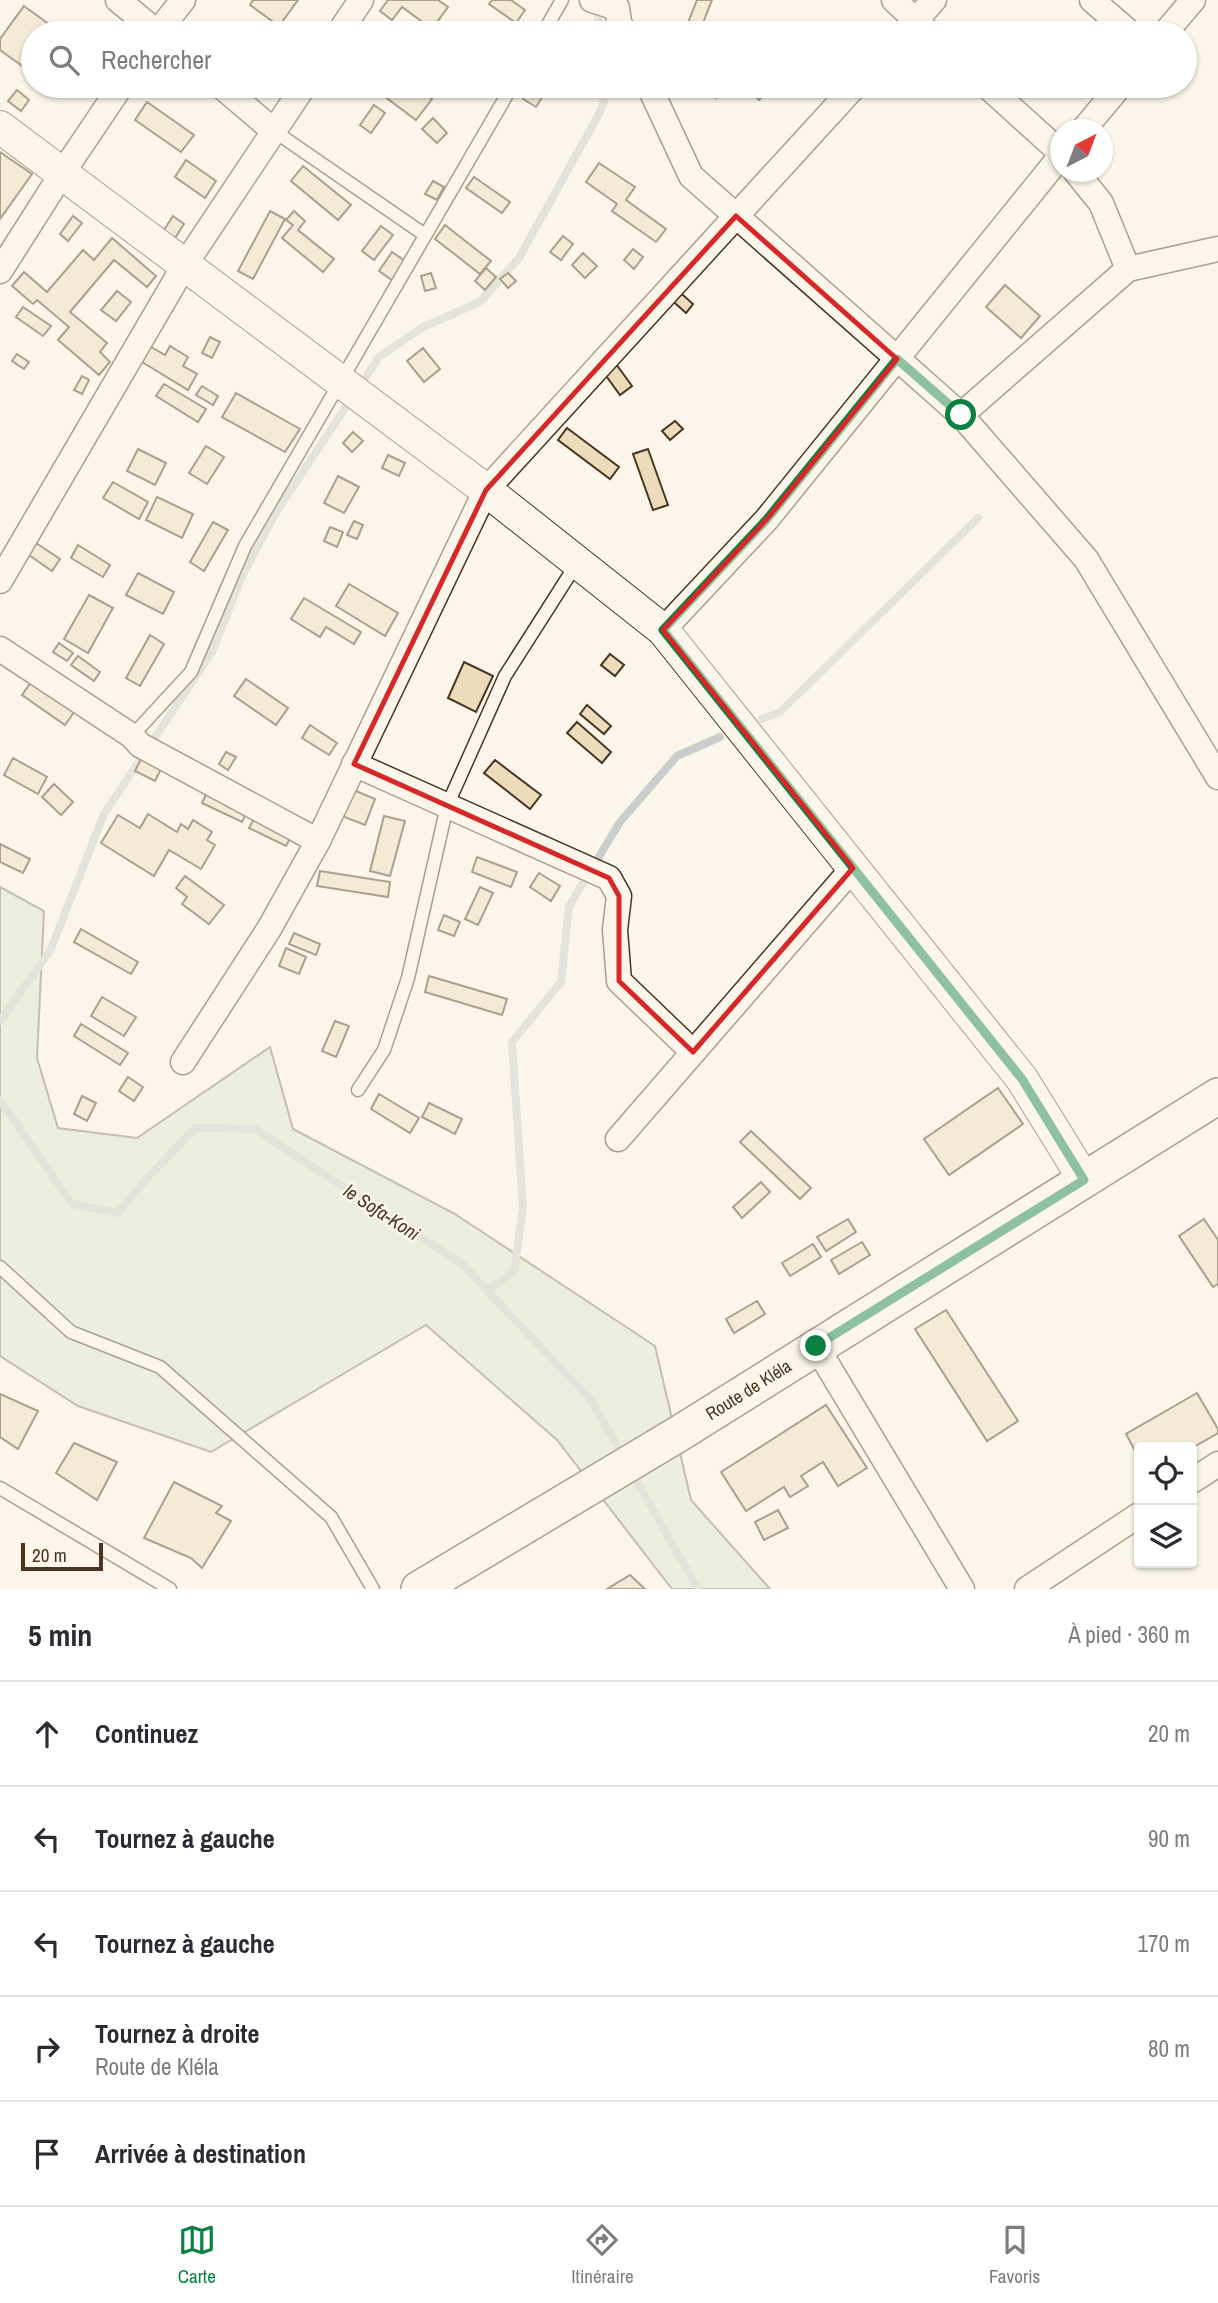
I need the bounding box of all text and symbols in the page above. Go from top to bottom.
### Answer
search box [21,21,1197,98]
icon: search [45,41,83,79]
text: Rechercher [101,42,211,77]
north arrow [1050,119,1113,182]
route start [945,399,976,430]
water label: le Sofa-Koni [339,1178,426,1247]
route end [800,1330,831,1361]
street label: Route de Kléla [701,1353,796,1426]
map controls [1134,1442,1197,1568]
button: locate [1134,1442,1197,1505]
button: layers [1134,1505,1197,1568]
scale bar [21,1540,103,1572]
text: 20 m [32,1542,67,1568]
text: 5 min [28,1615,92,1655]
text: À pied · 360 m [1068,1619,1190,1650]
icon: ahead [28,1715,66,1753]
text: Continuez [95,1716,198,1751]
text: 20 m [1148,1718,1190,1749]
icon: left [28,1820,66,1858]
text: Tournez à gauche [95,1821,275,1856]
text: 90 m [1148,1823,1190,1854]
icon: left [28,1925,66,1963]
text: Tournez à gauche [95,1926,275,1961]
text: 170 m [1138,1928,1190,1959]
text: Tournez à droite [95,2016,259,2051]
icon: right [28,2030,66,2068]
text: 80 m [1148,2033,1190,2064]
text: Route de Kléla [95,2051,219,2082]
icon: arrive [28,2135,66,2173]
text: Arrivée à destination [95,2136,306,2171]
tab: Carte [178,2221,216,2289]
tab: Itinéraire [571,2221,634,2289]
tab: Favoris [989,2221,1040,2289]

